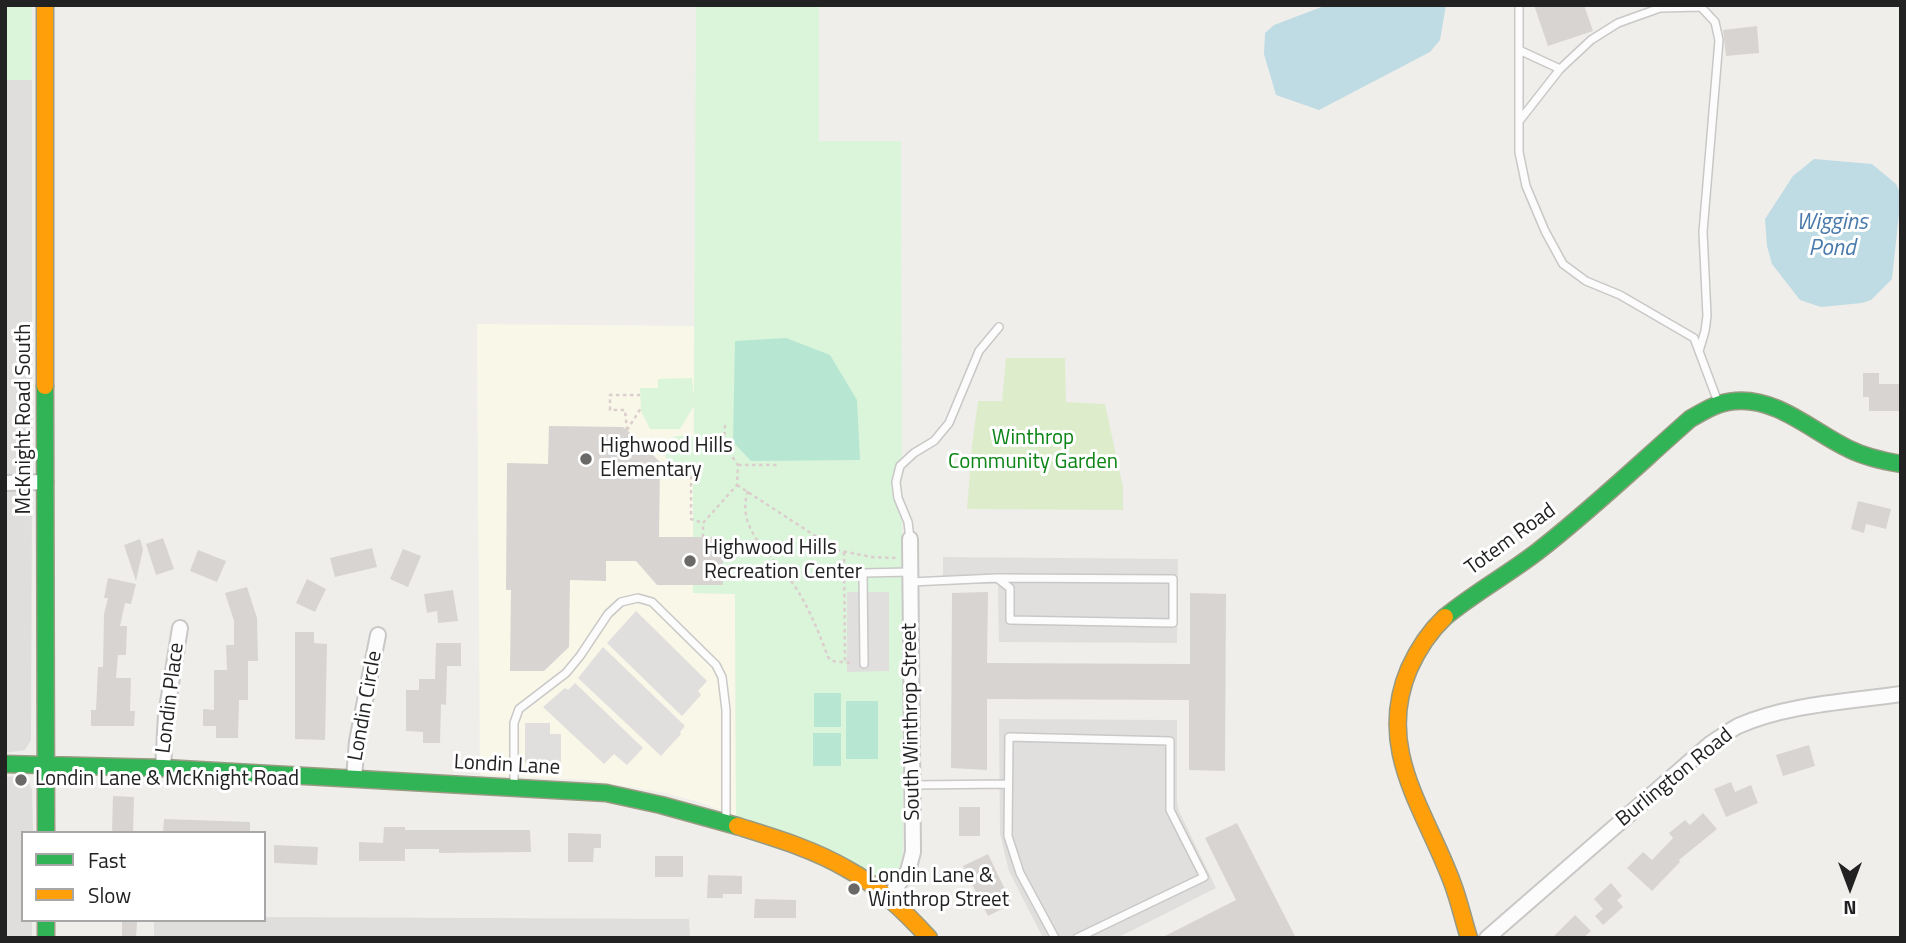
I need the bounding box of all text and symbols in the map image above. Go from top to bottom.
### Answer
water label: Wiggins Pond [1796,209,1868,263]
street label: McKnight Road South [12,324,38,514]
park label: Winthrop Community Garden [948,426,1118,476]
place label: Highwood Hills Elementary [600,434,733,484]
marker: Highwood Hills Elementary [578,451,594,467]
street label: Totem Road [1461,499,1561,581]
place label: Highwood Hills Recreation Center [704,536,862,586]
marker: Highwood Hills Recreation Center [682,553,698,569]
street label: South Winthrop Street [898,623,926,821]
street label: Londin Place [152,641,190,755]
street label: Londin Circle [344,649,388,763]
street label: Burlington Road [1612,723,1738,833]
street label: Londin Lane [453,751,561,781]
place label: Londin Lane & McKnight Road [35,767,299,793]
marker: Londin Lane & McKnight Road [13,772,29,788]
legend [21,831,266,922]
text: Fast [88,844,126,876]
north arrow [1815,852,1885,922]
place label: Londin Lane & Winthrop Street [868,864,1009,914]
text: Slow [88,879,131,911]
marker: Londin Lane & Winthrop Street [846,881,862,897]
text: N [1843,894,1857,923]

